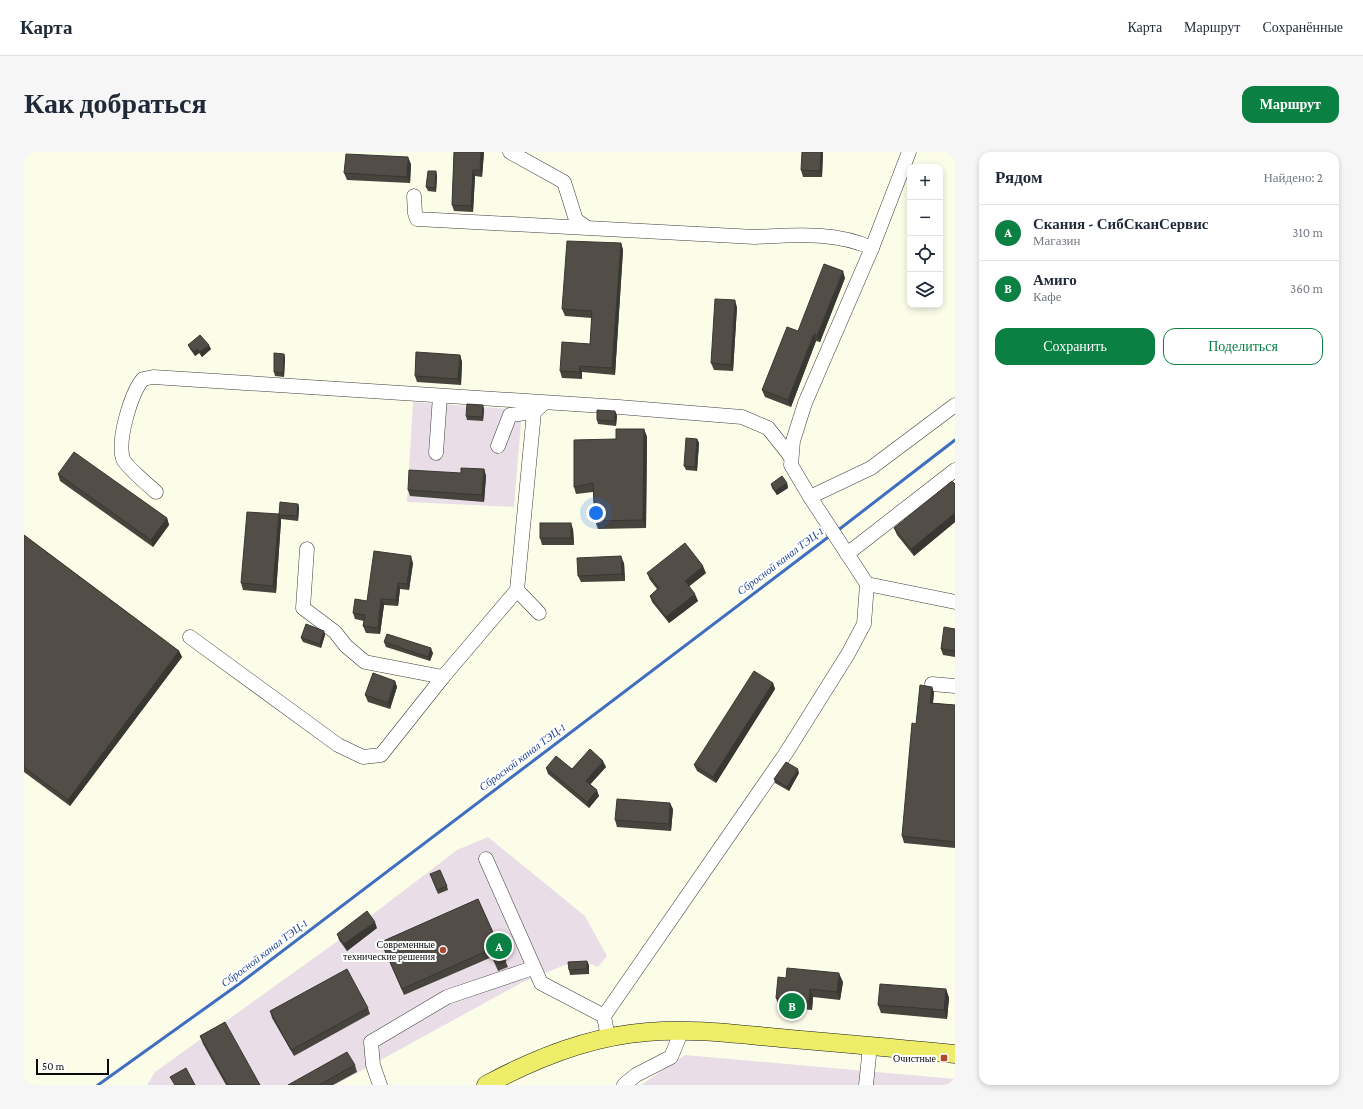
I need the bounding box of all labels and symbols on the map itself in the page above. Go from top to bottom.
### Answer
your location [586,503,606,523]
water label: Сбросной канал ТЭЦ-1 [735,525,826,597]
water label: Сбросной канал ТЭЦ-1 [477,721,568,793]
water label: Сбросной канал ТЭЦ-1 [219,917,310,989]
pin: A [486,931,512,961]
place label: Современные технические решения [343,939,436,962]
marker: Современные технические решения [438,945,448,955]
pin: B [779,991,805,1021]
place label: Очистные [893,1053,937,1064]
marker: Очистные [939,1053,949,1063]
scale bar [36,1057,109,1076]

